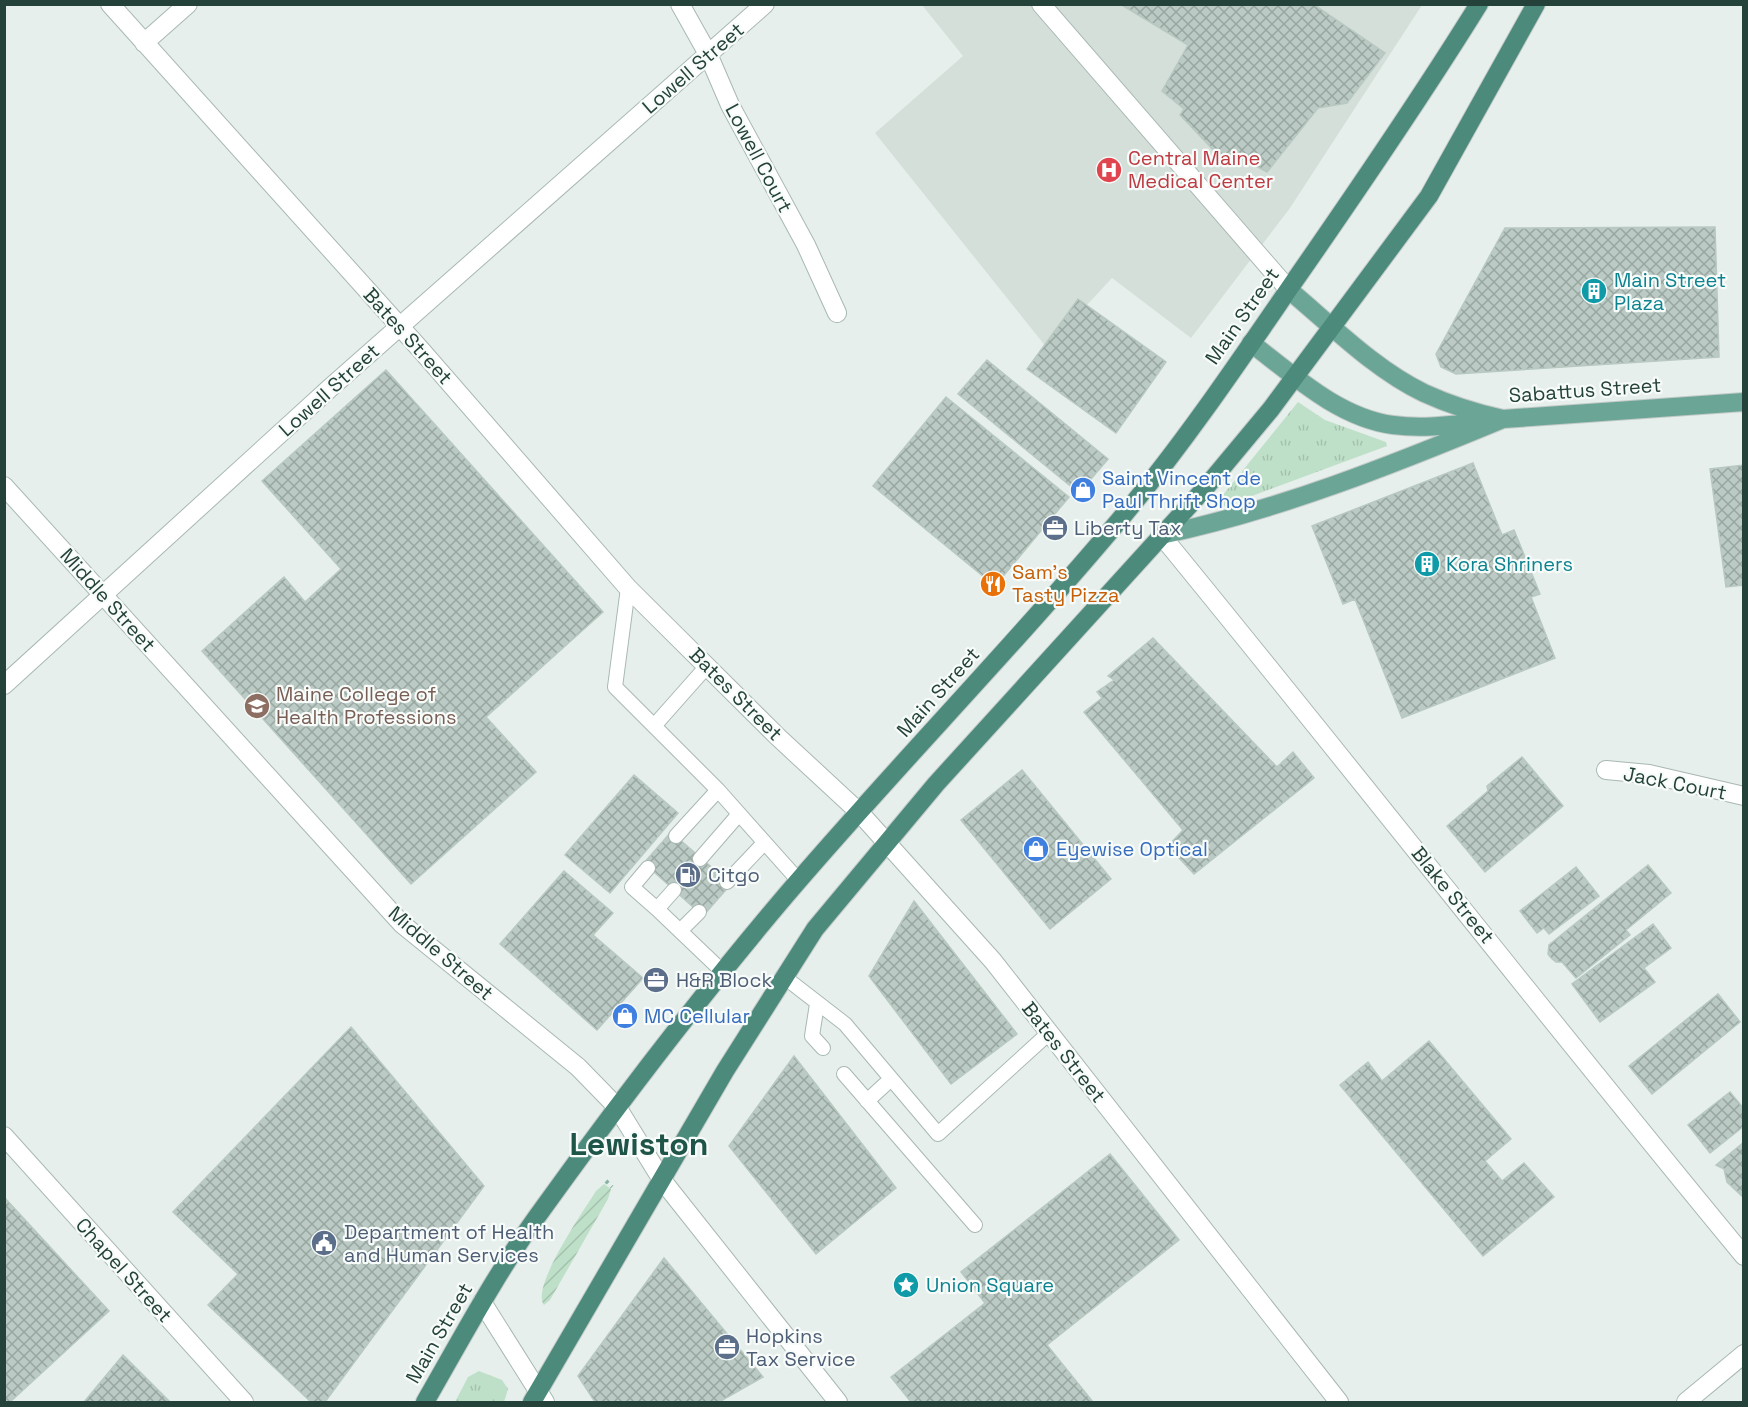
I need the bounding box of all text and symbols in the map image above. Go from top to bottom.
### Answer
street label: Lowell Street [637,17,749,119]
street label: Lowell Court [719,99,799,217]
place label: Central Maine Medical Center [1128,145,1273,194]
hospital icon: Central Maine Medical Center [1094,155,1124,185]
street label: Main Street [1199,263,1285,369]
place label: Main Street Plaza [1614,267,1726,316]
building icon: Main Street Plaza [1579,276,1609,306]
street label: Bates Street [358,282,458,390]
street label: Lowell Street [273,338,385,442]
street label: Sabattus Street [1508,372,1662,408]
place label: Saint Vincent de Paul Thrift Shop [1102,465,1261,514]
shop icon: Saint Vincent de Paul Thrift Shop [1068,475,1098,505]
office icon: Liberty Tax [1040,513,1070,543]
place label: Liberty Tax [1074,515,1182,541]
street label: Middle Street [55,543,161,657]
building icon: Kora Shriners [1412,549,1442,579]
place label: Kora Shriners [1446,551,1573,577]
place label: Sam's Tasty Pizza [1012,559,1120,608]
restaurant icon: Sam's Tasty Pizza [978,569,1008,599]
street label: Bates Street [684,642,788,746]
street label: Main Street [891,642,985,742]
place label: Maine College of Health Professions [276,681,456,730]
school or university icon: Maine College of Health Professions [242,691,272,721]
street label: Jack Court [1621,760,1729,806]
shop icon: Eyewise Optical [1021,834,1051,864]
place label: Eyewise Optical [1056,836,1208,862]
street label: Blake Street [1406,841,1500,949]
fuel station icon: Citgo [673,860,703,890]
place label: Citgo [708,862,760,888]
street label: Middle Street [383,900,499,1006]
office icon: H&R Block [641,965,671,995]
place label: H&R Block [676,967,772,993]
street label: Bates Street [1016,996,1112,1108]
shop icon: MC Cellular [610,1001,640,1031]
place label: MC Cellular [644,1003,750,1029]
district label: Lewiston [569,1124,709,1164]
street label: Chapel Street [70,1212,178,1328]
place label: Department of Health and Human Services [344,1219,554,1268]
public building icon: Department of Health and Human Services [309,1228,339,1258]
place icon: Union Square [891,1270,921,1300]
place label: Union Square [926,1272,1054,1298]
street label: Main Street [400,1278,478,1388]
place label: Hopkins Tax Service [746,1323,856,1372]
office icon: Hopkins Tax Service [712,1332,742,1362]

